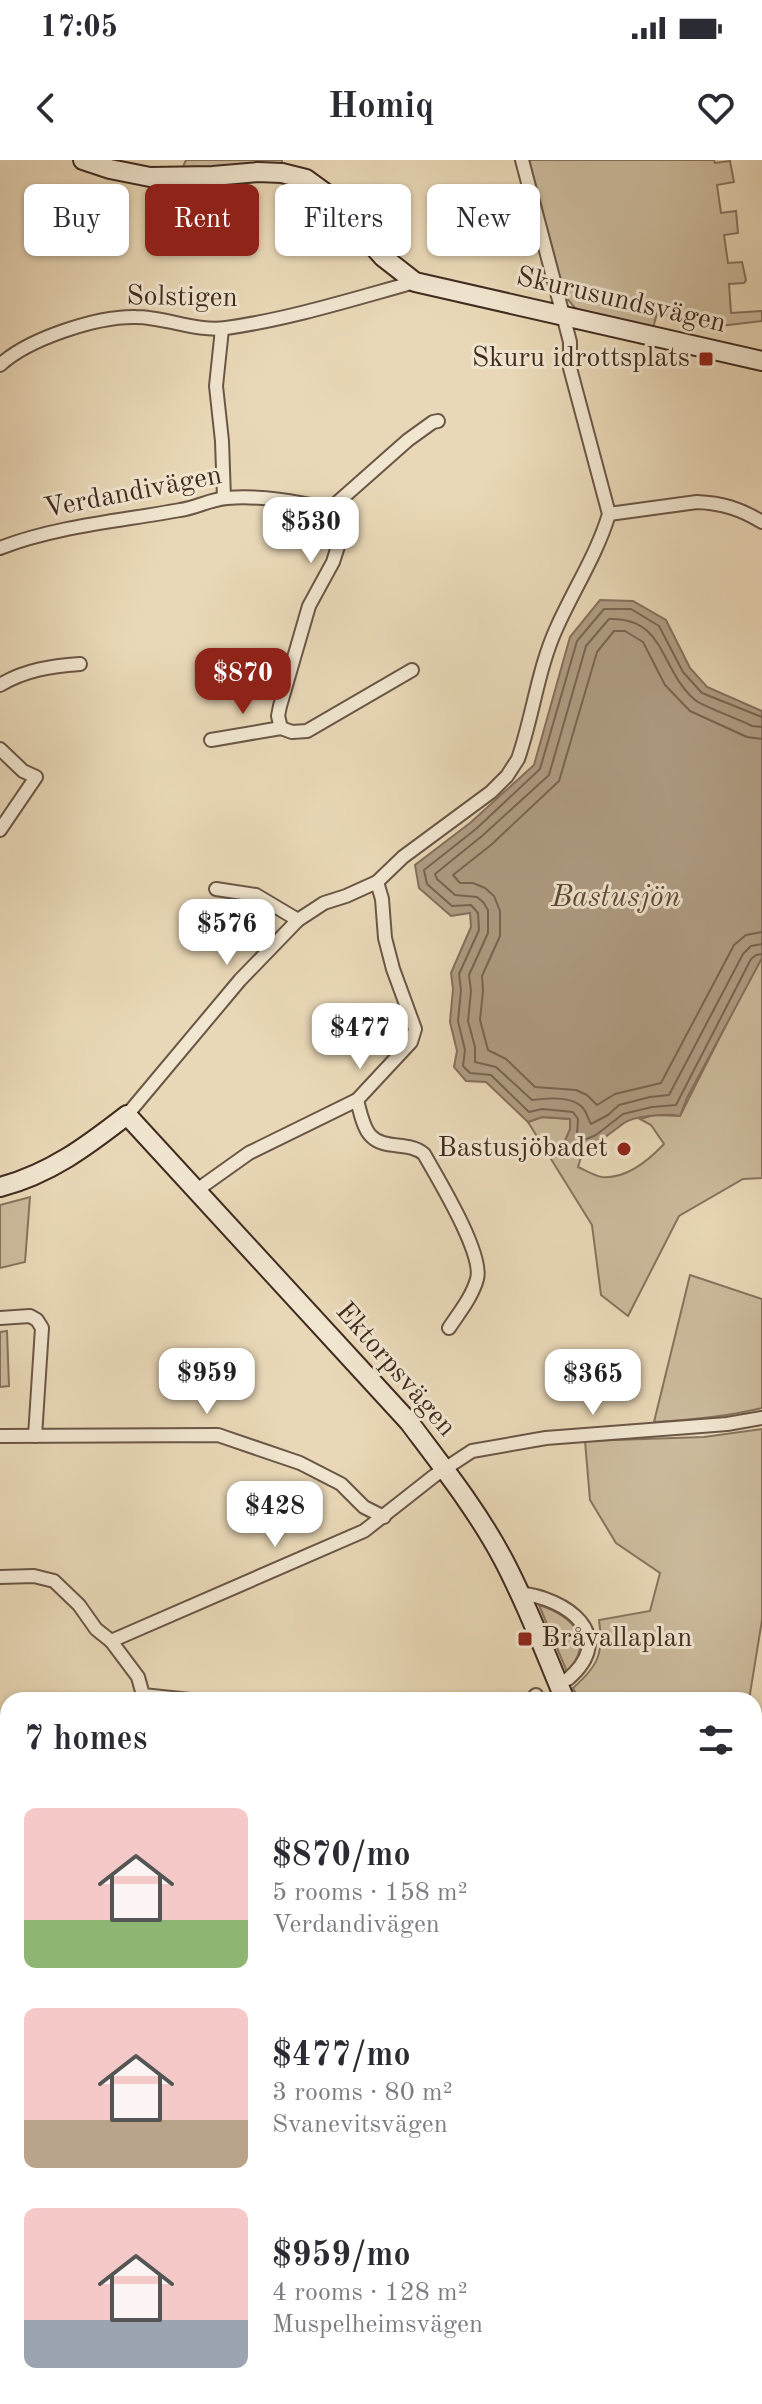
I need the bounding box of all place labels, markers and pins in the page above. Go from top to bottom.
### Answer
place label: Skuru idrottsplats [472,345,690,373]
marker: Skuru idrottsplats [697,350,715,368]
pin: $530 [264,497,358,565]
pin: $870 [196,648,290,716]
pin: $576 [180,899,274,967]
pin: $477 [313,1003,407,1071]
place label: Bastusjöbadet [437,1135,608,1163]
marker: Bastusjöbadet [615,1140,633,1158]
pin: $959 [160,1348,254,1416]
pin: $365 [546,1349,640,1417]
pin: $428 [228,1481,322,1549]
place label: Bråvallaplan [541,1625,692,1653]
marker: Bråvallaplan [516,1630,534,1648]

